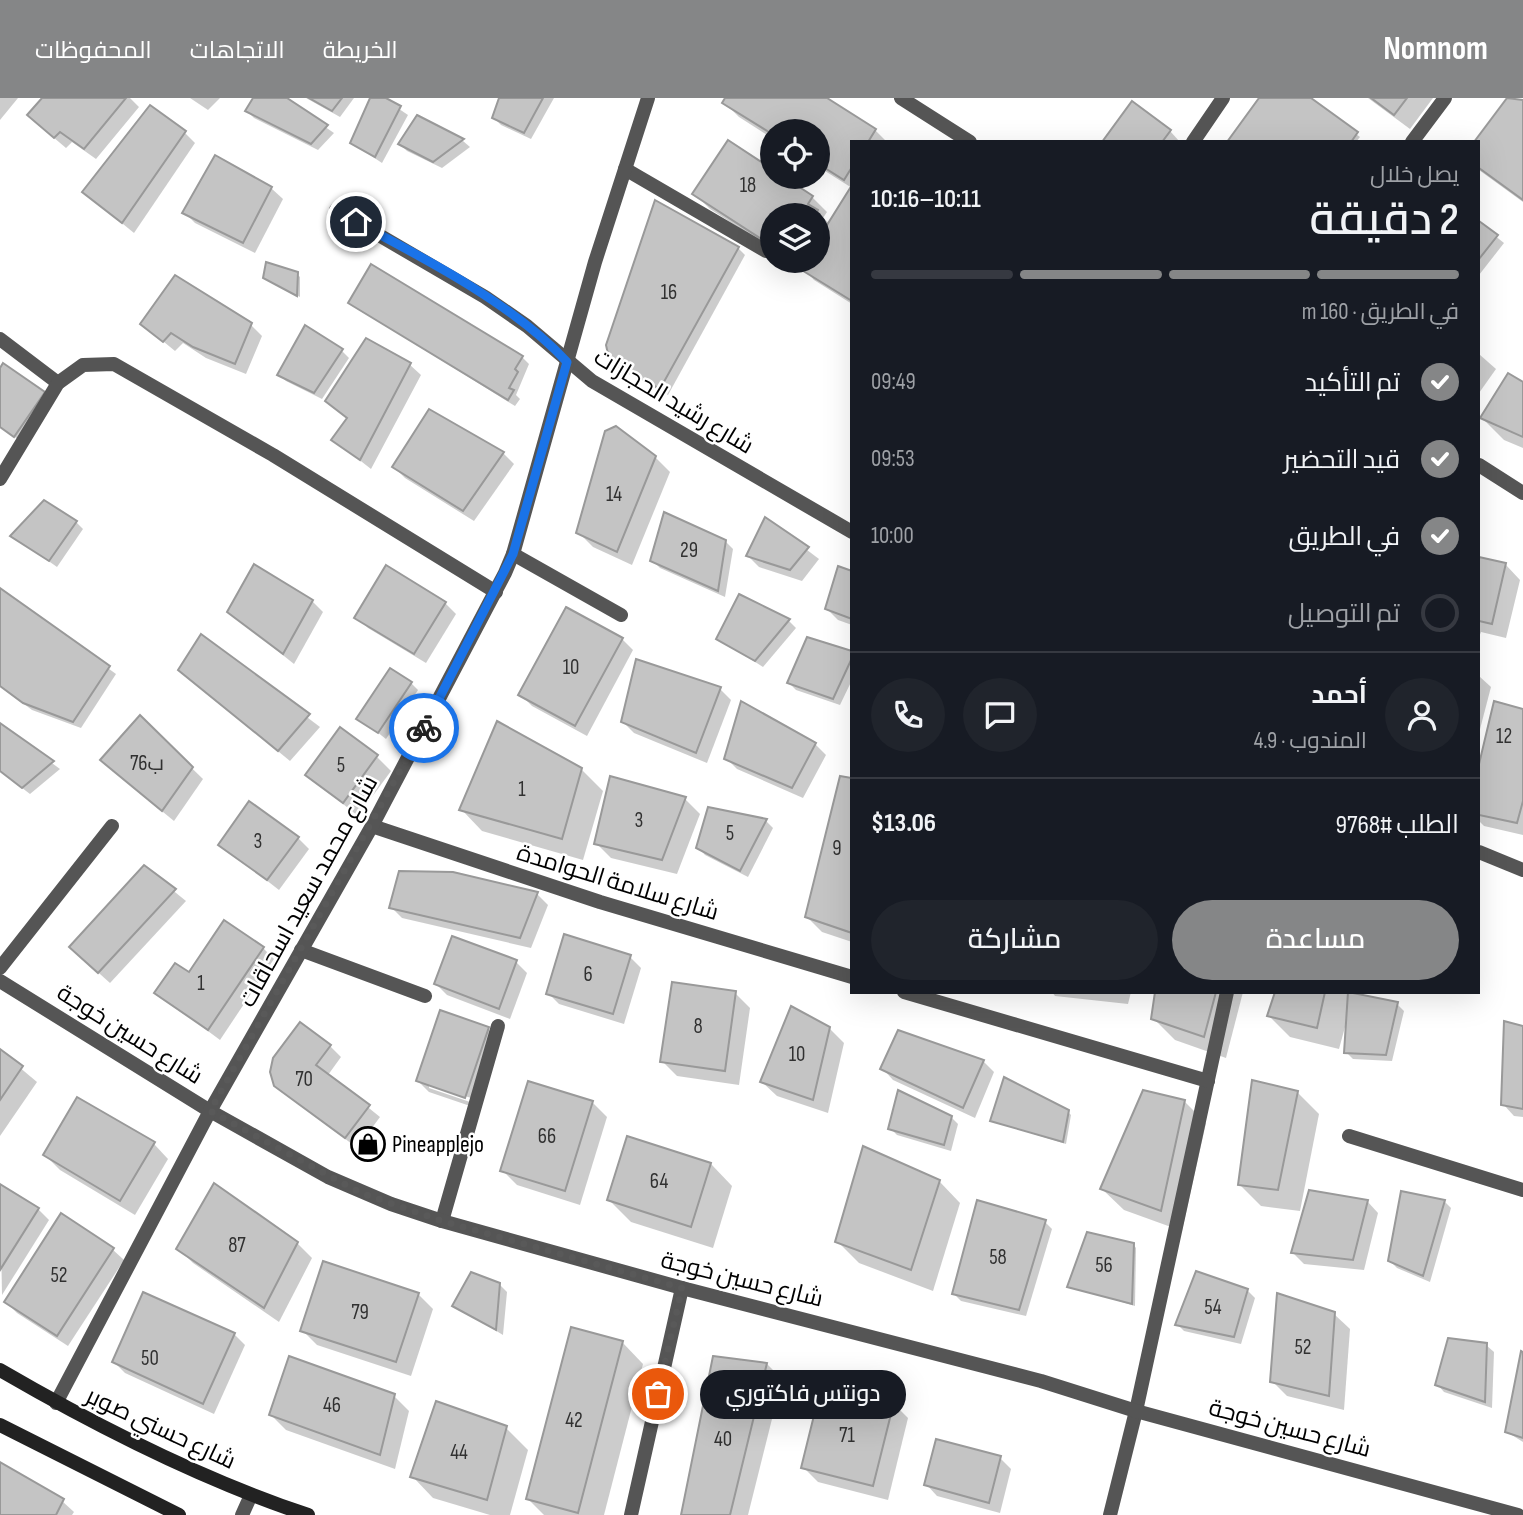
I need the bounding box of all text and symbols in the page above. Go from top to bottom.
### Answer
text: Nomnom [1383,29,1488,69]
text: المحفوظات [35,36,152,65]
text: الاتجاهات [190,36,285,65]
text: الخريطة [323,36,398,65]
map controls [760,119,830,273]
button: locate [760,119,830,189]
text: يصل خلال [1370,161,1459,189]
house number: 18 [740,173,756,198]
text: 10:11–10:16 [871,184,981,215]
pin [326,192,386,252]
text: 2 دقيقة [1310,193,1459,248]
icon: home [337,203,375,241]
button: layers [760,203,830,273]
house number: 16 [661,280,677,305]
text: في الطريق · 160 m [1302,298,1459,326]
street label: شارع رشيد الحجازات [588,342,759,461]
icon: check [1421,363,1459,401]
text: 09:49 [871,368,916,396]
text: تم التأكيد [1305,368,1400,399]
icon: check [1421,440,1459,478]
text: 09:53 [871,445,915,473]
text: قيد التحضير [1283,445,1400,476]
house number: 14 [606,482,622,507]
icon: check [1421,517,1459,555]
text: 10:00 [871,522,914,550]
text: في الطريق [1289,522,1400,553]
house number: 29 [680,538,698,563]
text: تم التوصيل [1288,599,1400,630]
house number: 10 [563,655,579,680]
button: phone [871,678,945,752]
button: chat [963,678,1037,752]
button: person [1385,678,1459,752]
text: أحمد [1311,680,1367,711]
courier [389,693,459,763]
icon: bike [405,709,443,747]
house number: 12 [1496,724,1512,749]
text: المندوب · 4.9 [1254,727,1367,755]
house number: 76ب [130,751,164,776]
house number: 5 [337,753,345,778]
street label: شارع محمد سعيد اسحاقات [233,770,385,1013]
house number: 1 [518,777,526,802]
house number: 3 [635,808,643,833]
text: $13.06 [871,808,936,839]
text: الطلب #9768 [1336,810,1459,841]
house number: 5 [726,821,734,846]
house number: 3 [254,829,262,854]
house number: 9 [832,836,842,861]
street label: شارع سلامة الحوامدة [513,838,722,928]
button: مشاركة [871,900,1158,980]
button: مساعدة [1172,900,1459,980]
house number: 6 [583,962,593,987]
house number: 1 [197,971,205,996]
street label: شارع حسين خوجة [51,978,208,1092]
house number: 8 [693,1014,703,1039]
house number: 10 [789,1042,805,1067]
house number: 70 [295,1067,313,1092]
house number: 66 [538,1124,556,1149]
shop icon: Pineapplejo [349,1125,387,1163]
place label: Pineapplejo [392,1130,484,1159]
house number: 64 [650,1169,668,1194]
house number: 87 [228,1233,246,1258]
street label: شارع حسين خوجة [657,1245,826,1315]
house number: 58 [989,1245,1007,1270]
house number: 56 [1095,1253,1113,1278]
house number: 52 [50,1263,68,1288]
house number: 54 [1204,1295,1222,1320]
house number: 79 [351,1300,369,1325]
house number: 52 [1294,1335,1312,1360]
house number: 50 [141,1346,159,1371]
pin [628,1364,688,1424]
callout: دونتس فاكتوري [700,1370,906,1418]
icon: bag [639,1375,677,1413]
street label: شارع حسني صوبر [78,1380,240,1479]
text: دونتس فاكتوري [726,1380,880,1408]
house number: 46 [323,1393,341,1418]
street label: شارع حسين خوجة [1206,1393,1374,1465]
house number: 42 [565,1408,583,1433]
house number: 71 [839,1423,856,1448]
house number: 40 [714,1427,732,1452]
house number: 44 [450,1440,468,1465]

